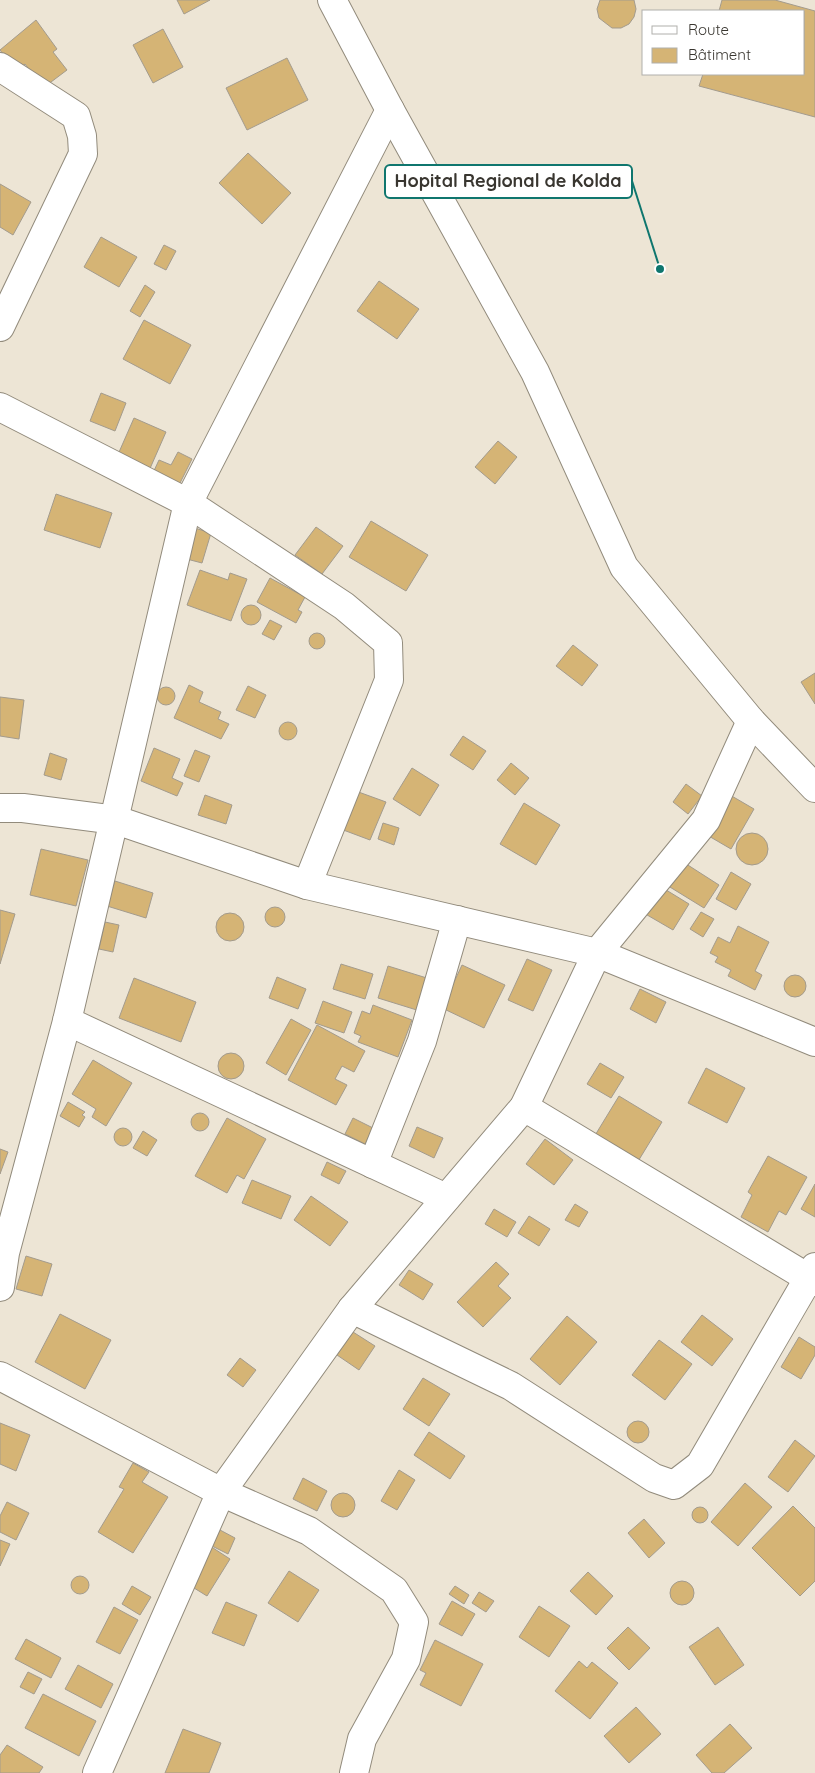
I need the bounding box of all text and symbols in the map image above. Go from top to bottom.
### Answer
legend [642,10,805,75]
text: Route [688,20,729,39]
text: Bâtiment [688,45,751,64]
callout: Hopital Regional de Kolda [385,165,632,198]
text: Hopital Regional de Kolda [395,169,621,192]

